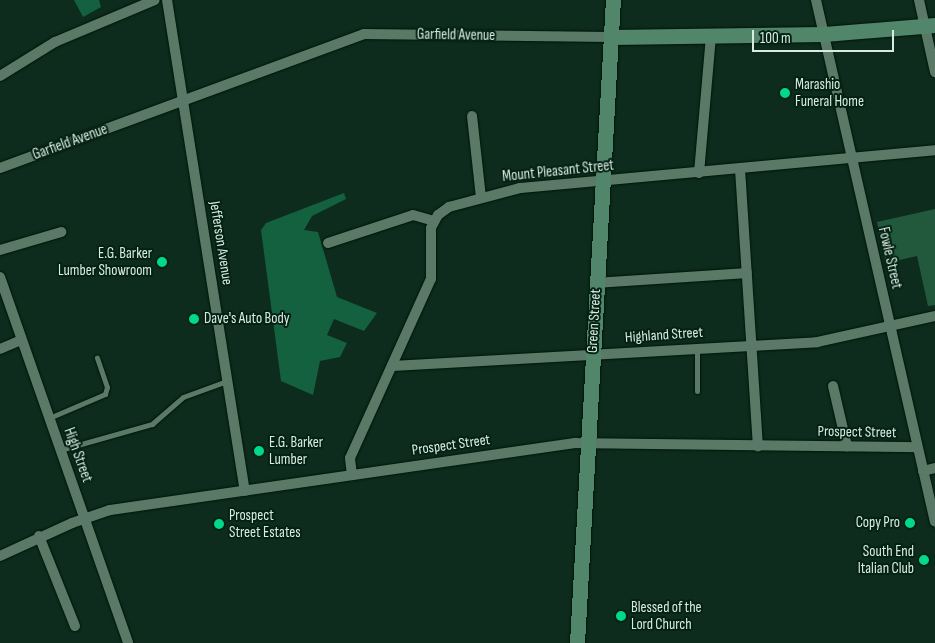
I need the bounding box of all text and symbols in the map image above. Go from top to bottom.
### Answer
scale bar [755,20,898,52]
street label: Garfield Avenue [417,25,495,45]
text: 100 m [760,29,791,48]
place label: Marashio Funeral Home [795,75,864,110]
marker: Marashio Funeral Home [779,87,791,99]
street label: Garfield Avenue [30,120,110,164]
street label: Mount Pleasant Street [501,156,615,186]
street label: Jefferson Avenue [205,200,237,286]
street label: Fowle Street [874,225,906,291]
place label: E.G. Barker Lumber Showroom [58,244,152,279]
marker: E.G. Barker Lumber Showroom [156,256,168,268]
street label: Green Street [583,289,605,353]
place label: Dave's Auto Body [204,310,289,328]
marker: Dave's Auto Body [188,313,200,325]
street label: Highland Street [624,323,704,347]
street label: Prospect Street [817,422,897,442]
street label: High Street [60,425,96,485]
street label: Prospect Street [411,431,491,459]
place label: E.G. Barker Lumber [269,433,323,468]
marker: E.G. Barker Lumber [253,445,265,457]
place label: Prospect Street Estates [229,506,301,541]
place label: Copy Pro [856,514,900,532]
marker: Copy Pro [904,517,916,529]
marker: Prospect Street Estates [213,518,225,530]
place label: South End Italian Club [858,542,914,577]
marker: South End Italian Club [918,554,930,566]
place label: Blessed of the Lord Church [631,598,702,633]
marker: Blessed of the Lord Church [615,610,627,622]

